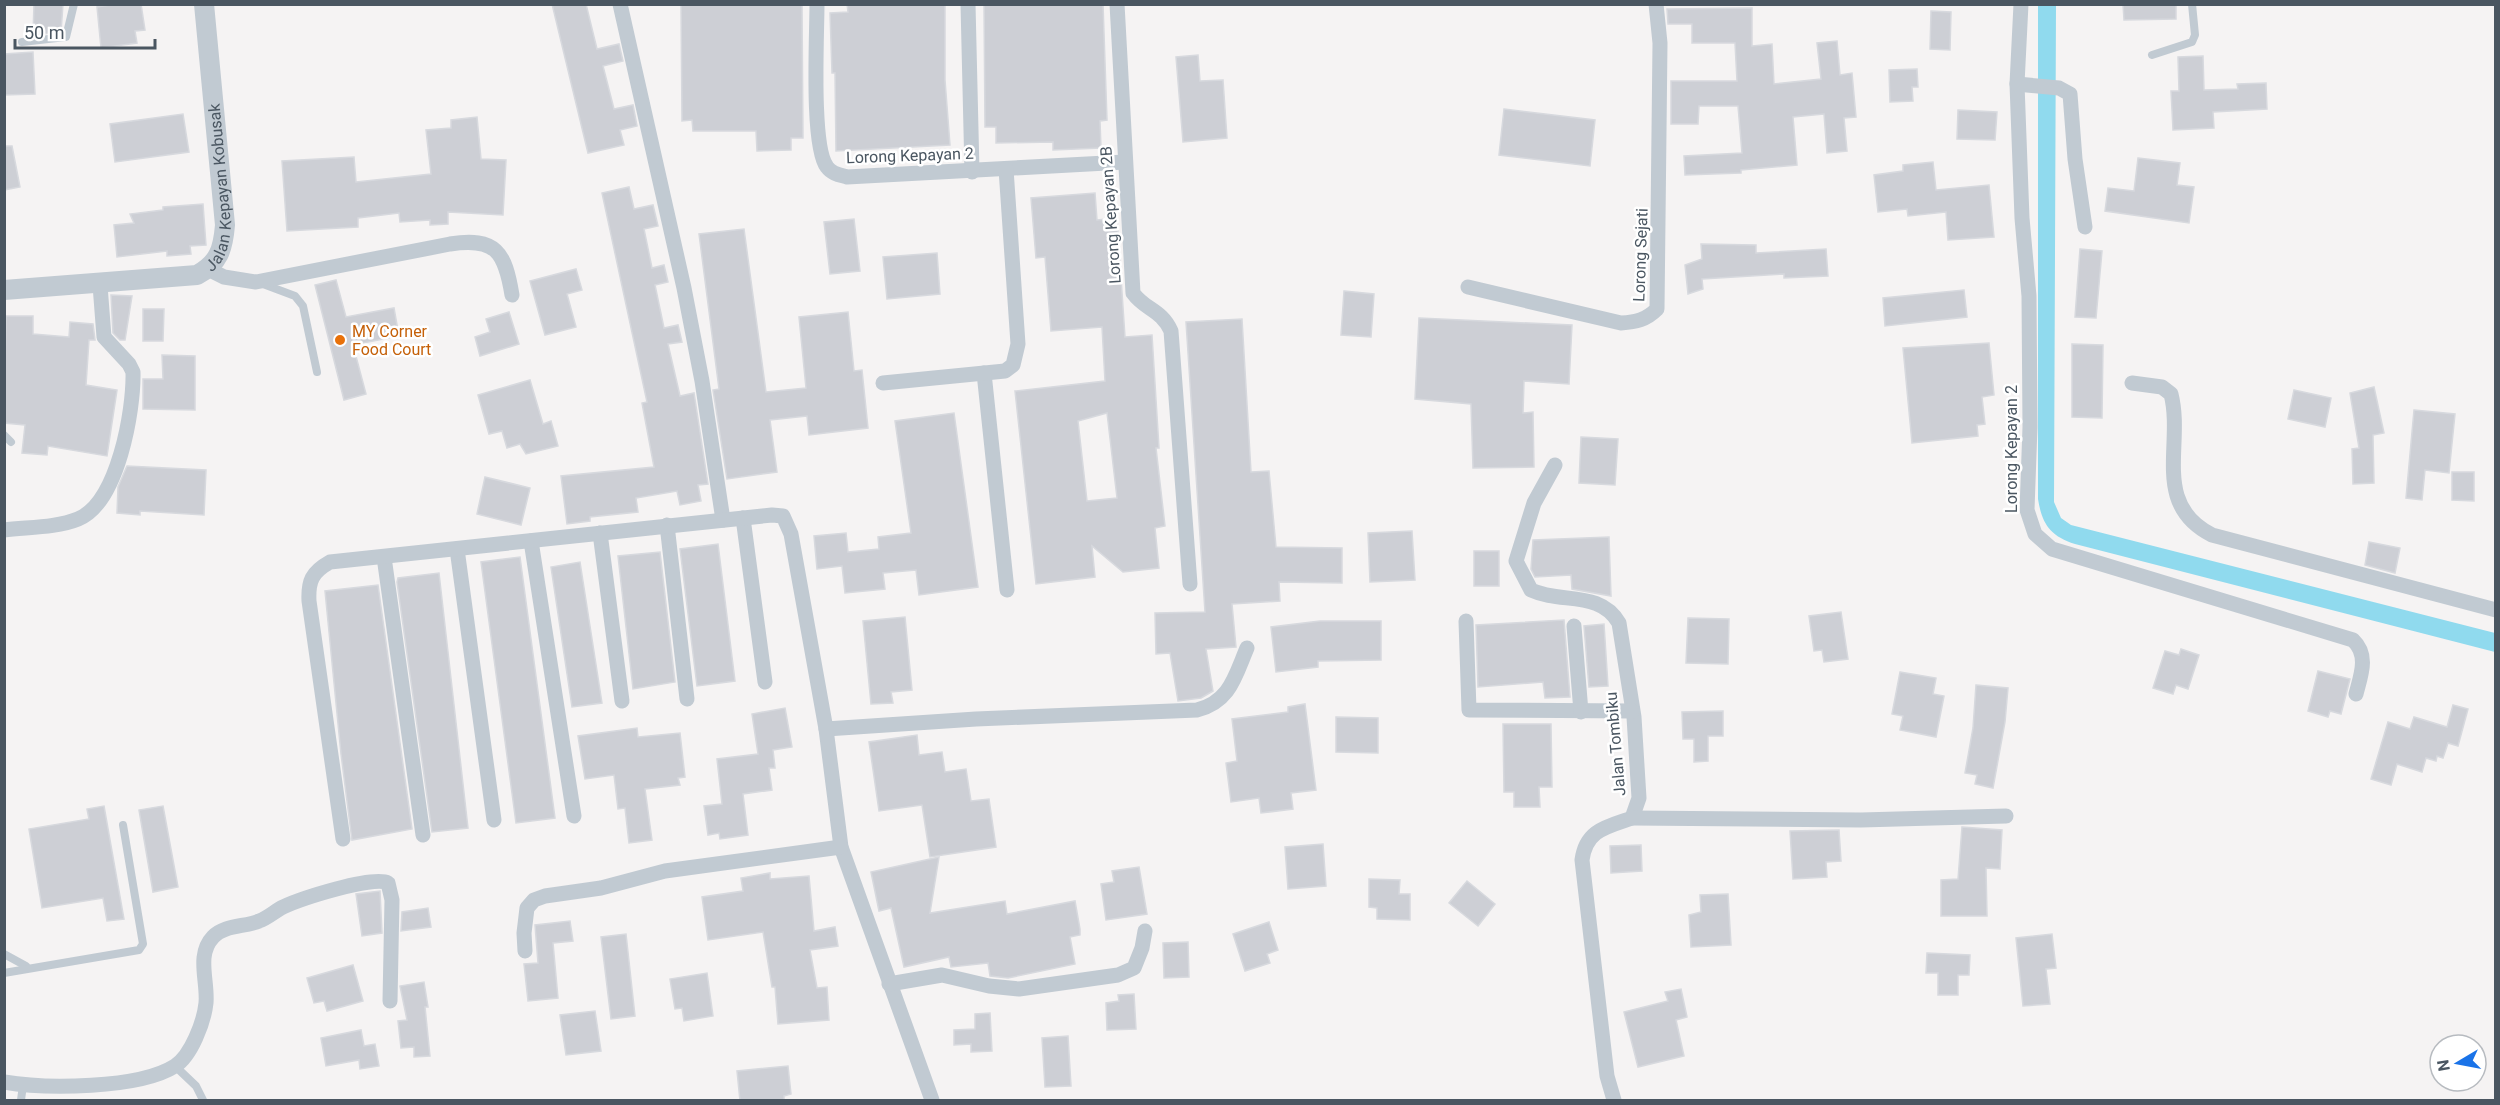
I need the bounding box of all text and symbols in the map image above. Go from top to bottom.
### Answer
scale bar [15,12,154,50]
text: 50 m [24,22,64,43]
street label: Jalan Kepayan Kobusak [201,102,235,275]
street label: Lorong Kepayan 2 [846,144,974,167]
street label: Lorong Kepayan 2B [1096,146,1125,284]
street label: Lorong Sejati [1629,208,1652,302]
place label: MY Corner Food Court [352,322,431,359]
marker: MY Corner Food Court [333,333,347,347]
street label: Lorong Kepayan 2 [2002,385,2021,513]
street label: Jalan Tombiku [1601,691,1630,797]
north arrow [2428,1033,2488,1093]
text: N [2433,1058,2454,1073]

